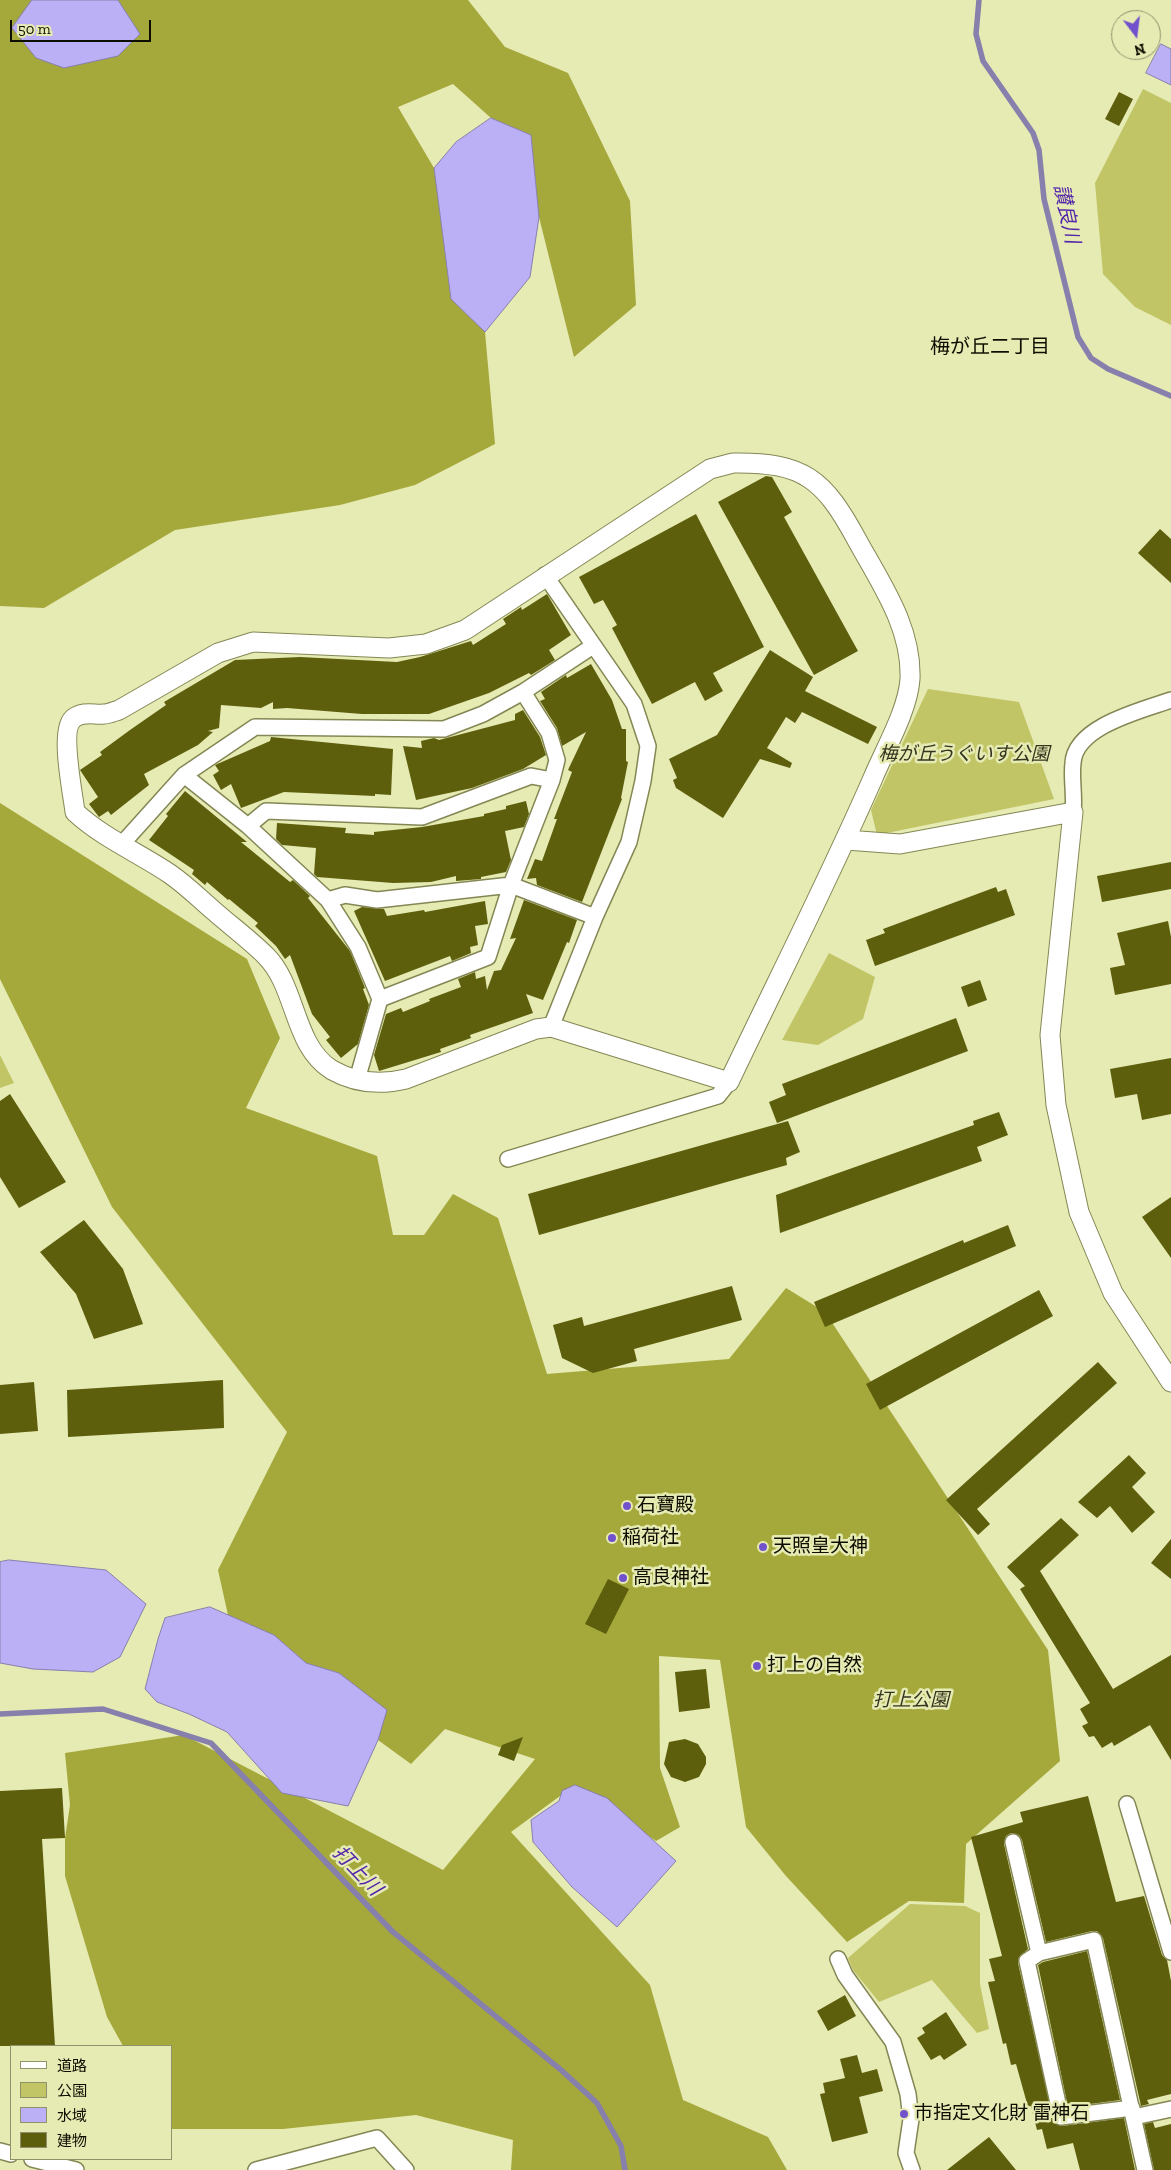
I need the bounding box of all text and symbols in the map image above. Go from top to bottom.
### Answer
scale bar [12,10,154,42]
north arrow [1111,10,1161,60]
text: 50 m [18,20,51,38]
text: N [1132,39,1147,59]
water label: 讃良川 [1048,182,1084,246]
district label: 梅が丘二丁目 [930,335,1050,359]
park label: 梅が丘うぐいす公園 [879,744,1049,766]
place label: 石寶殿 [637,1495,694,1517]
marker: 石寶殿 [621,1500,633,1512]
place label: 稲荷社 [622,1527,679,1549]
marker: 稲荷社 [606,1532,618,1544]
place label: 天照皇大神 [773,1536,868,1558]
marker: 天照皇大神 [757,1541,769,1553]
place label: 高良神社 [633,1567,709,1589]
marker: 高良神社 [617,1572,629,1584]
place label: 打上の自然 [767,1655,862,1677]
marker: 打上の自然 [751,1660,763,1672]
park label: 打上公園 [873,1690,949,1712]
water label: 打上川 [328,1841,386,1901]
legend [10,2045,172,2160]
text: 道路 [57,2057,87,2075]
text: 公園 [57,2082,87,2100]
place label: 市指定文化財 雷神石 [914,2103,1089,2125]
text: 水域 [57,2107,87,2125]
marker: 市指定文化財 雷神石 [898,2108,910,2120]
text: 建物 [57,2132,87,2150]

